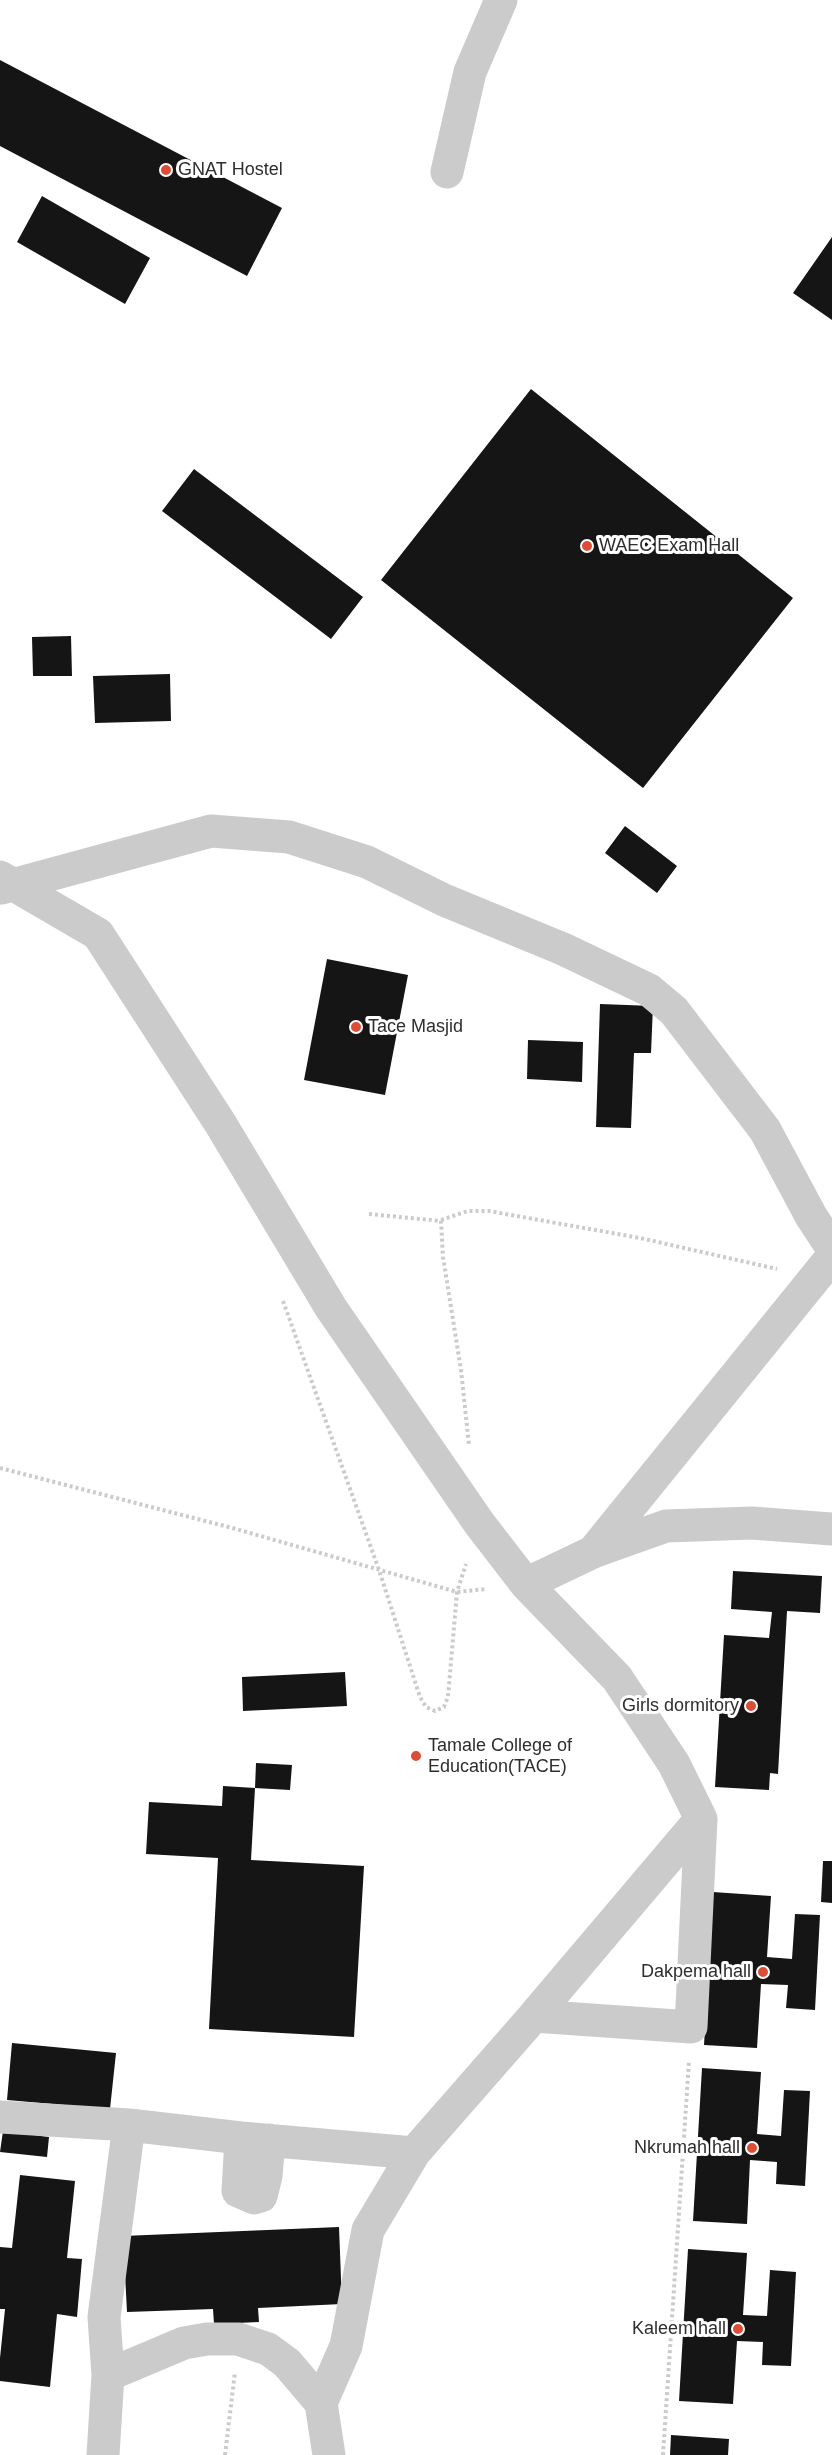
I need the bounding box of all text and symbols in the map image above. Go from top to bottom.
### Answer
place label: GNAT Hostel [178,159,283,181]
marker: GNAT Hostel [159,163,173,177]
place label: WAEC Exam Hall [599,535,739,557]
marker: WAEC Exam Hall [580,539,594,553]
place label: Tace Masjid [368,1016,463,1038]
marker: Tace Masjid [349,1020,363,1034]
place label: Girls dormitory [622,1695,739,1717]
marker: Girls dormitory [744,1699,758,1713]
place label: Tamale College of Education(TACE) [428,1735,572,1778]
marker: Tamale College of Education(TACE) [409,1749,423,1763]
place label: Dakpema hall [641,1961,751,1983]
marker: Dakpema hall [756,1965,770,1979]
place label: Nkrumah hall [634,2137,740,2159]
marker: Nkrumah hall [745,2141,759,2155]
place label: Kaleem hall [632,2318,726,2340]
marker: Kaleem hall [731,2322,745,2336]

